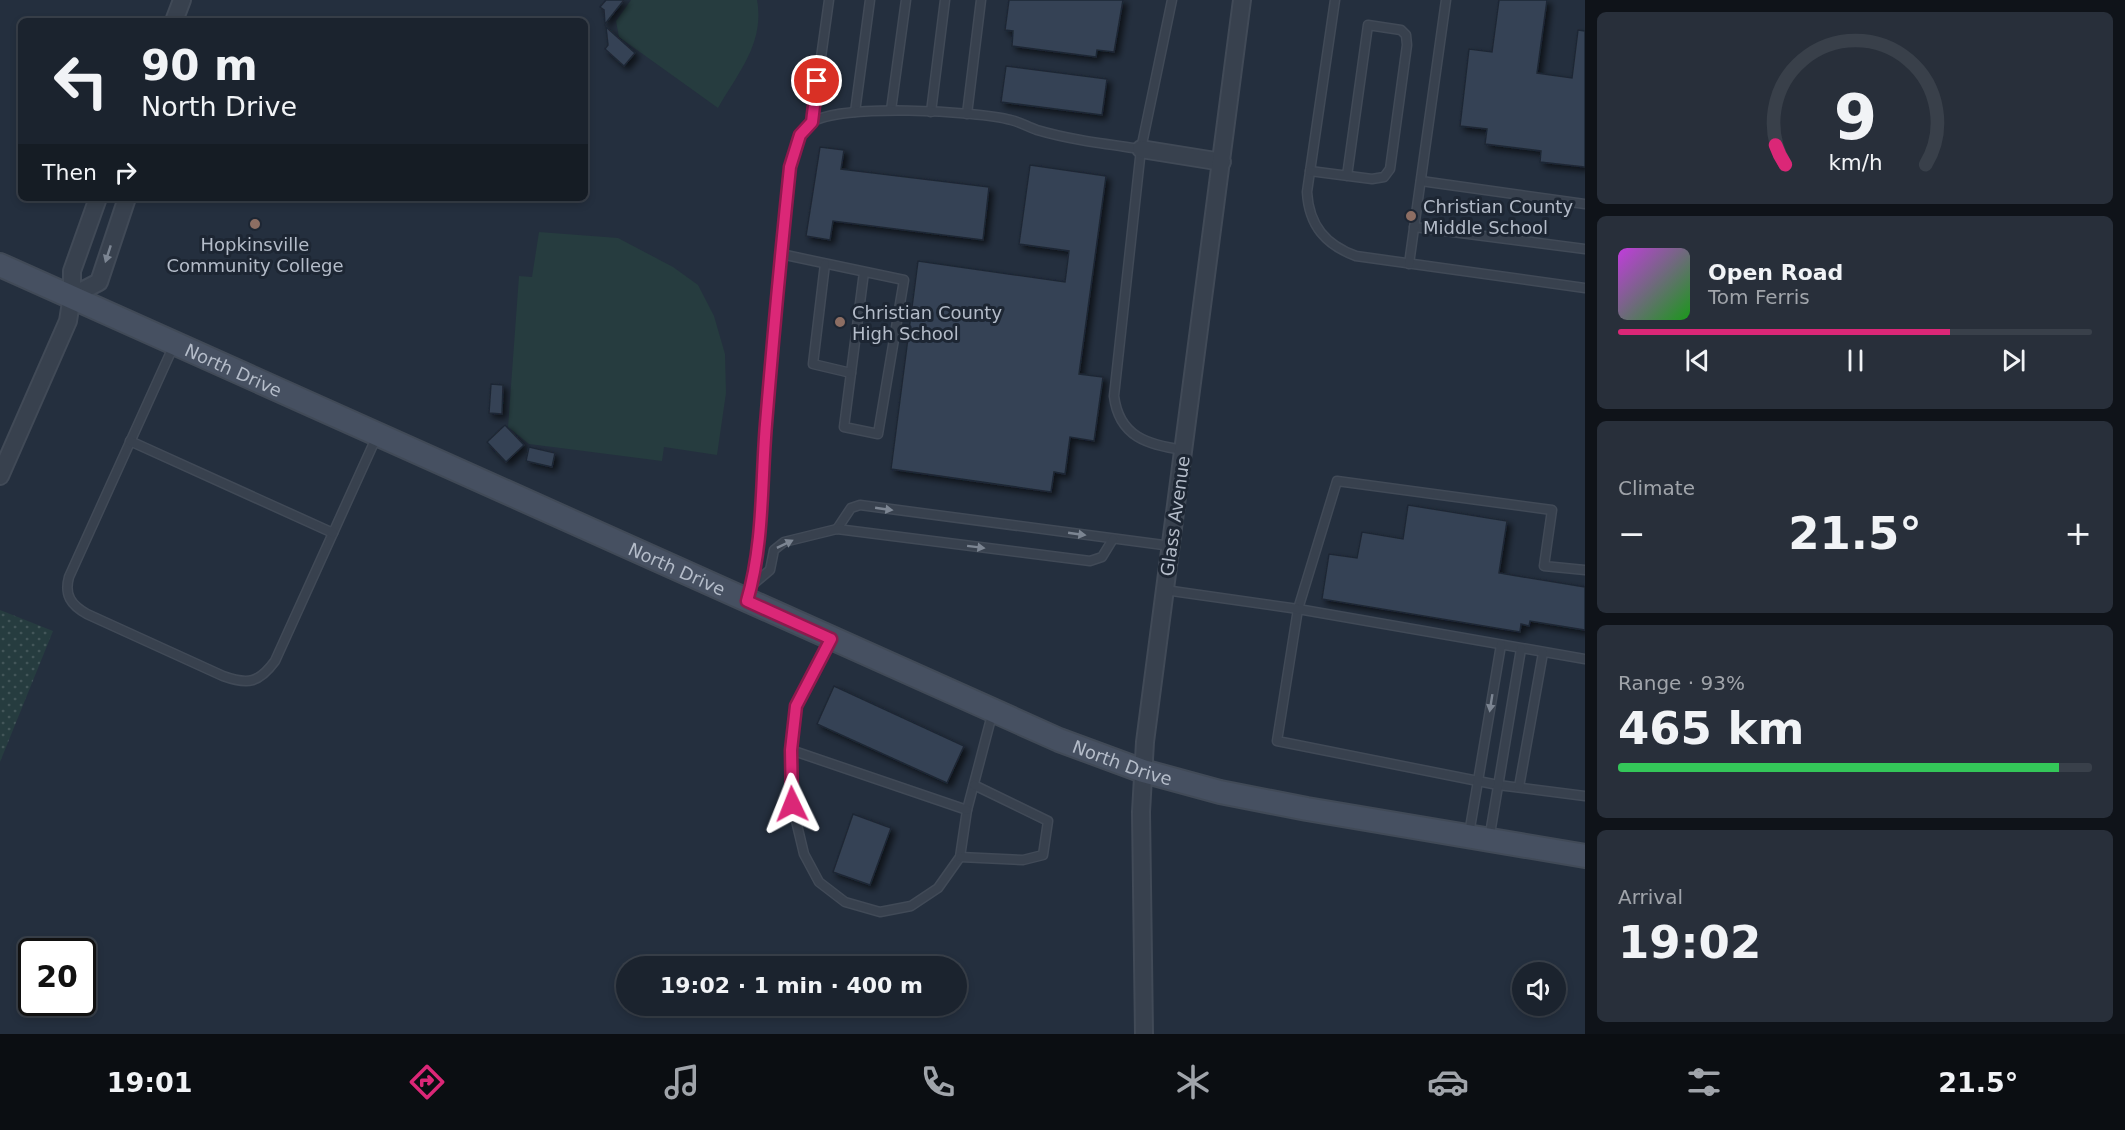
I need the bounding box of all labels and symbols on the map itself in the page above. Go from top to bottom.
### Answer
pin [791,55,842,106]
place label: Christian County Middle School [1423,196,1573,238]
marker: Christian County Middle School [1404,209,1418,223]
marker: Hopkinsville Community College [248,217,262,231]
place label: Hopkinsville Community College [166,234,344,276]
one-way arrow [103,245,113,263]
place label: Christian County High School [852,302,1002,344]
marker: Christian County High School [833,315,847,329]
street label: North Drive [182,339,285,401]
street label: Glass Avenue [1156,454,1194,578]
one-way arrow [875,504,894,513]
one-way arrow [1068,529,1087,539]
street label: North Drive [625,538,729,600]
one-way arrow [776,539,794,549]
one-way arrow [967,542,986,551]
one-way arrow [1487,693,1496,712]
street label: North Drive [1070,735,1175,789]
position arrow [760,772,824,836]
speed limit sign: 20 [18,938,96,1016]

